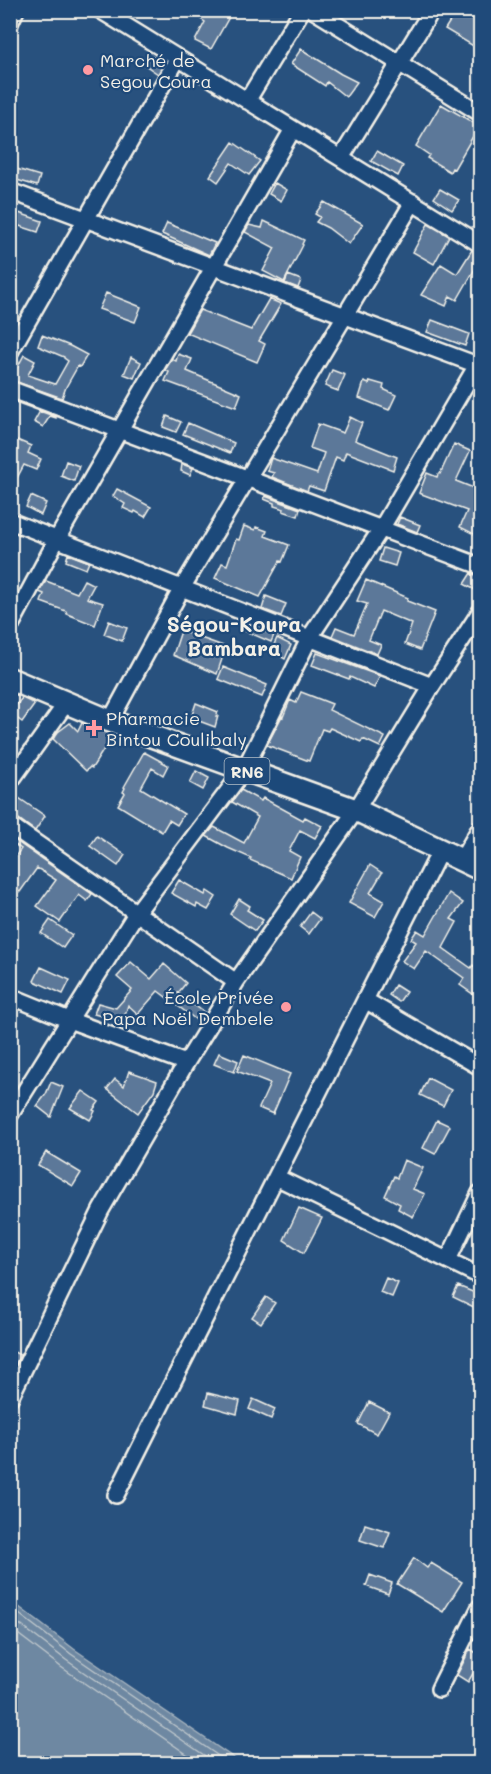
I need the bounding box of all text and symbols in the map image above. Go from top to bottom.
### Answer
place label: Marché de Segou Coura [100,48,212,93]
marker: Marché de Segou Coura [81,63,95,77]
district label: Ségou-Koura Bambara [167,610,301,661]
place label: Pharmacie Bintou Coulibaly [106,706,247,751]
marker: Pharmacie Bintou Coulibaly [87,721,101,735]
road number: RN6 [224,758,270,784]
place label: École Privée Papa Noël Dembele [102,985,274,1030]
marker: École Privée Papa Noël Dembele [279,1000,293,1014]

